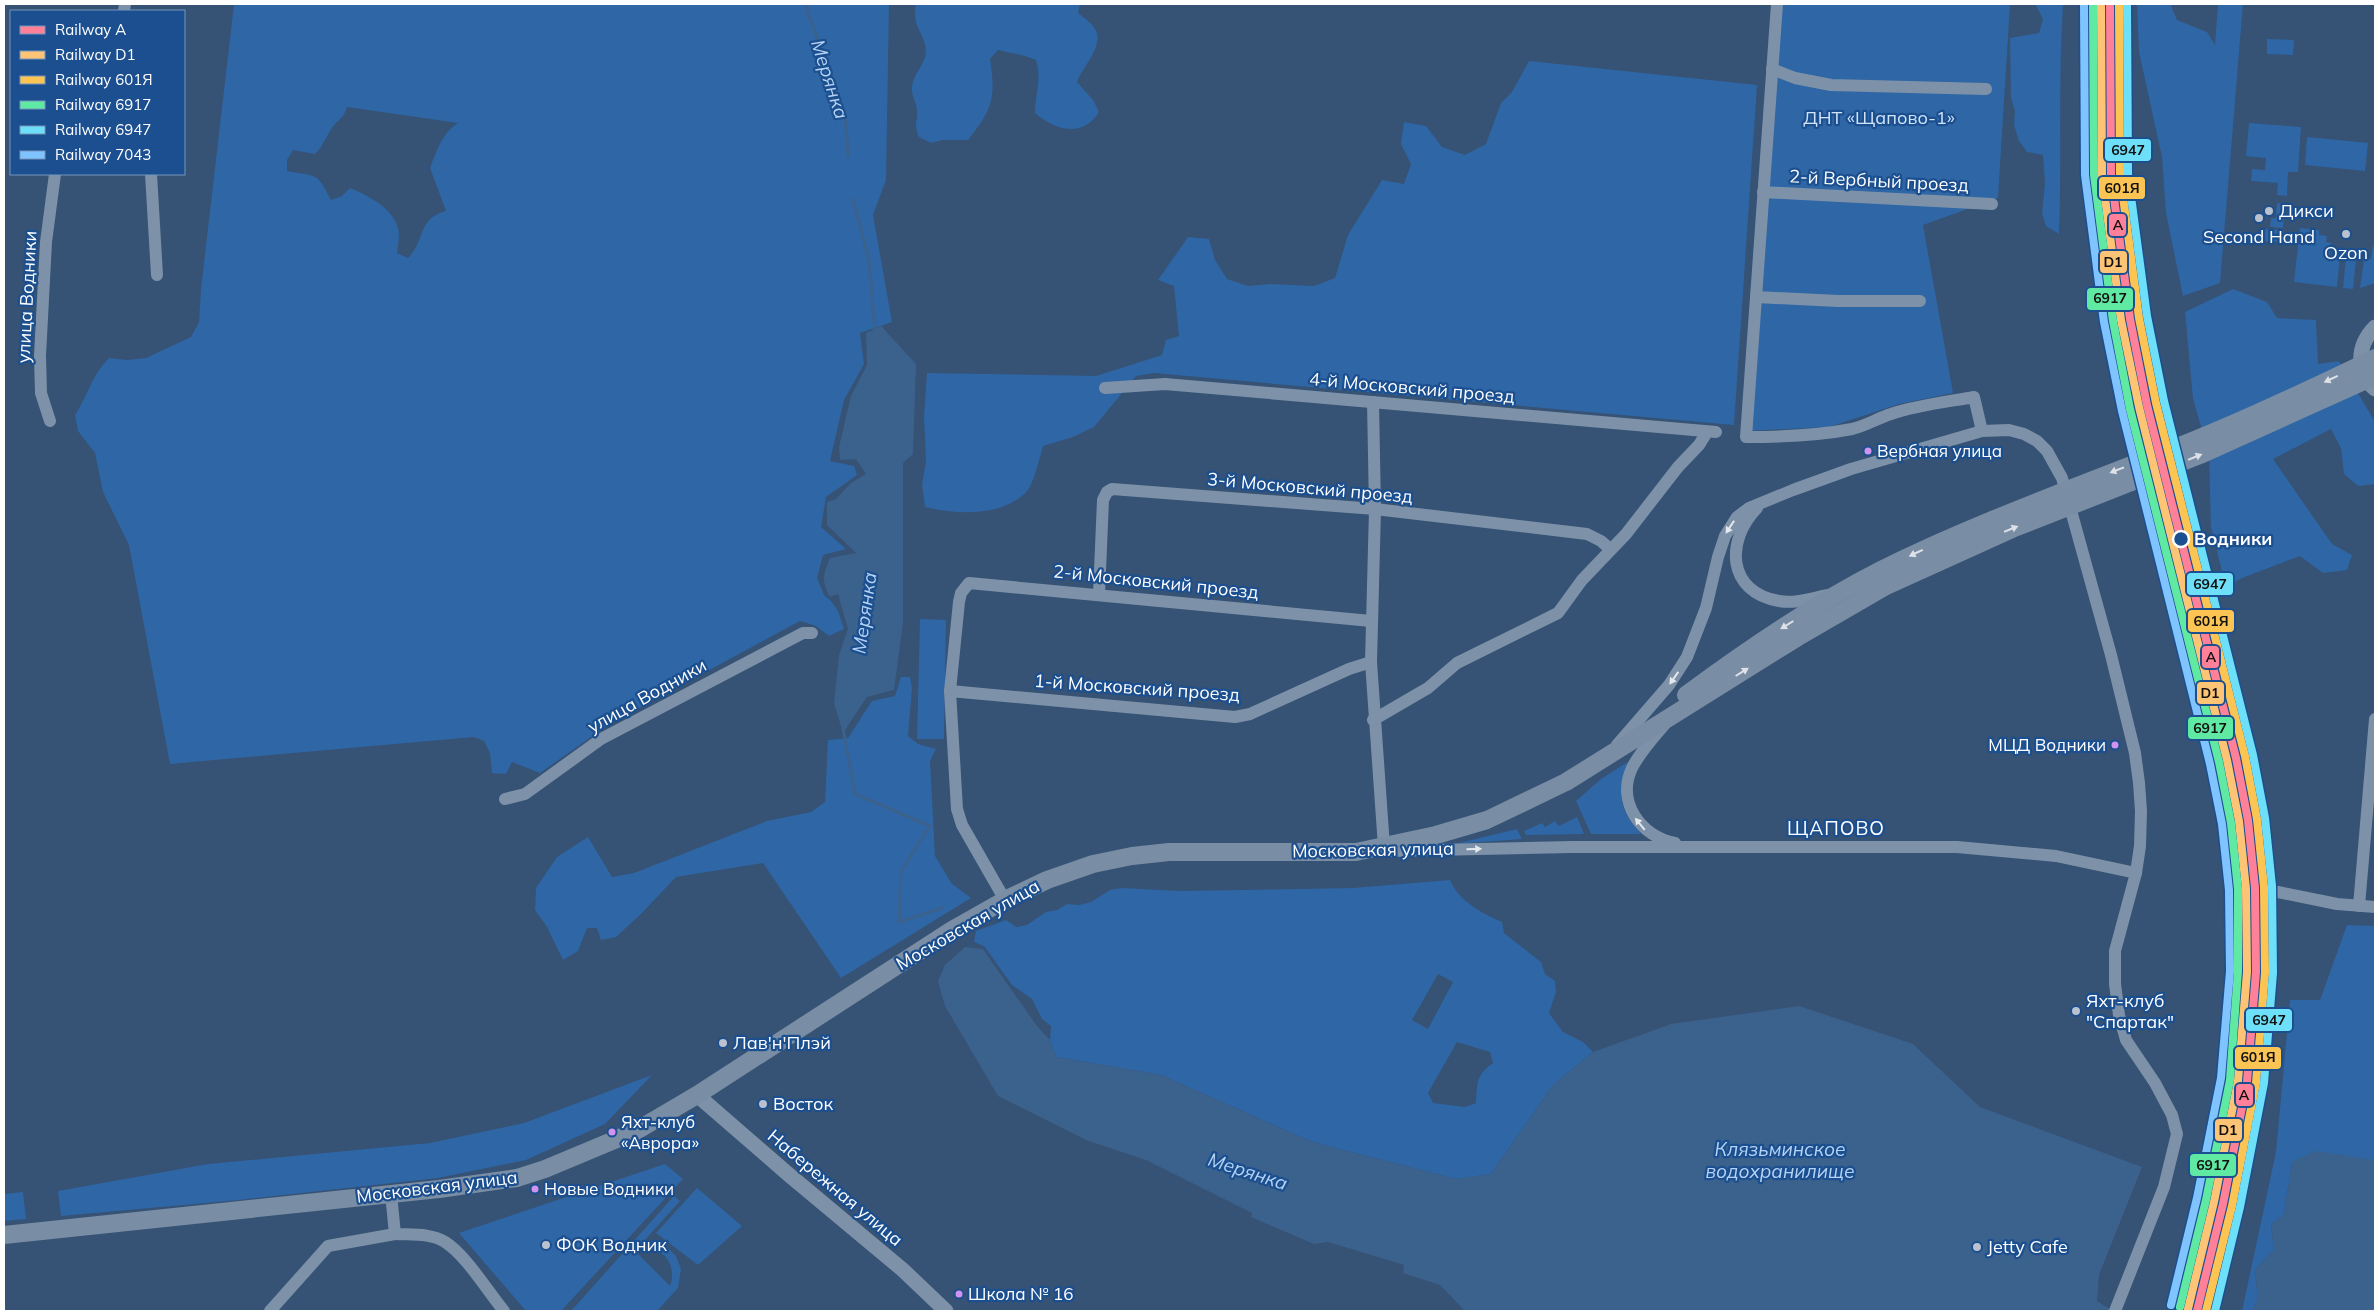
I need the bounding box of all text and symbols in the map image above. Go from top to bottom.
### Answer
legend [10,10,185,175]
text: Railway A [55,20,126,39]
water label: Мерянка [806,36,854,122]
text: Railway D1 [55,45,135,64]
text: Railway 601Я [55,70,153,89]
text: Railway 6917 [55,95,151,114]
park label: ДНТ «Щапово-1» [1803,106,1955,129]
text: Railway 6947 [55,120,151,139]
line badge: 6947 [2104,138,2152,162]
text: 6947 [2111,141,2145,159]
text: Railway 7043 [55,145,151,164]
street label: 2-й Вербный проезд [1789,164,1969,197]
line badge: 601Я [2098,176,2146,200]
text: 601Я [2104,179,2140,197]
place label: Дикси [2279,199,2334,222]
marker: Дикси [2263,205,2275,217]
marker: Second Hand [2253,212,2265,224]
line badge: A [2108,213,2127,237]
text: A [2113,216,2124,234]
place label: Second Hand [2203,225,2315,248]
marker: Ozon [2340,228,2352,240]
street label: улица Водники [12,230,41,364]
place label: Ozon [2324,241,2368,264]
line badge: D1 [2099,250,2128,274]
text: D1 [2103,253,2123,271]
line badge: 6917 [2086,287,2134,311]
text: 6917 [2093,289,2127,307]
street label: 4-й Московский проезд [1308,367,1516,408]
one-way arrow [2324,375,2338,383]
place label: Вербная улица [1877,440,2002,462]
marker: Вербная улица [1863,446,1873,456]
one-way arrow [2188,453,2203,461]
street label: 3-й Московский проезд [1206,467,1414,508]
one-way arrow [2110,467,2125,474]
one-way arrow [1726,520,1735,534]
one-way arrow [2004,525,2019,533]
place label: Водники [2194,527,2272,550]
marker: Водники [2172,530,2190,548]
one-way arrow [1909,550,1923,558]
street label: 2-й Московский проезд [1052,559,1260,604]
water label: Мерянка [846,571,882,655]
line badge: 6947 [2186,572,2234,596]
text: 6947 [2193,575,2227,593]
line badge: 601Я [2187,609,2235,633]
text: 601Я [2193,612,2229,630]
one-way arrow [1780,620,1793,629]
line badge: A [2201,645,2220,669]
text: A [2206,648,2217,666]
street label: улица Водники [583,653,710,738]
one-way arrow [1736,667,1749,676]
street label: 1-й Московский проезд [1033,669,1241,706]
one-way arrow [1669,671,1679,685]
line badge: D1 [2196,681,2225,705]
text: D1 [2200,684,2220,702]
line badge: 6917 [2187,716,2234,740]
text: 6917 [2193,719,2227,737]
place label: МЦД Водники [1988,734,2106,755]
marker: МЦД Водники [2110,740,2120,750]
district label: ЩАПОВО [1787,816,1885,840]
one-way arrow [1635,817,1646,830]
street label: Московская улица [1292,837,1454,862]
one-way arrow [1467,845,1483,853]
street label: Московская улица [892,874,1044,975]
place label: Яхт-клуб "Спартак" [2086,989,2174,1033]
marker: Яхт-клуб "Спартак" [2070,1005,2082,1017]
line badge: 6947 [2245,1008,2293,1032]
text: 6947 [2252,1011,2286,1029]
place label: Лав'н'Плэй [733,1031,831,1054]
marker: Лав'н'Плэй [717,1037,729,1049]
line badge: 601Я [2234,1046,2282,1070]
text: 601Я [2240,1048,2276,1066]
line badge: A [2235,1083,2254,1107]
text: A [2239,1086,2250,1104]
place label: Восток [773,1092,833,1115]
marker: Восток [757,1098,769,1110]
place label: Яхт-клуб «Аврора» [621,1111,699,1153]
line badge: D1 [2214,1118,2243,1142]
text: D1 [2218,1121,2238,1139]
street label: Набережная улица [763,1124,908,1251]
marker: Яхт-клуб «Аврора» [607,1127,617,1137]
water label: Клязьминское водохранилище [1705,1137,1855,1183]
water label: Мерянка [1205,1147,1291,1195]
line badge: 6917 [2189,1153,2237,1177]
text: 6917 [2196,1156,2230,1174]
street label: Московская улица [355,1165,519,1208]
place label: Новые Водники [544,1178,674,1199]
marker: Новые Водники [530,1184,540,1194]
place label: ФОК Водник [556,1233,667,1256]
place label: Jetty Cafe [1987,1235,2068,1258]
marker: ФОК Водник [540,1239,552,1251]
marker: Jetty Cafe [1971,1241,1983,1253]
place label: Школа № 16 [968,1283,1073,1304]
marker: Школа № 16 [954,1289,964,1299]

